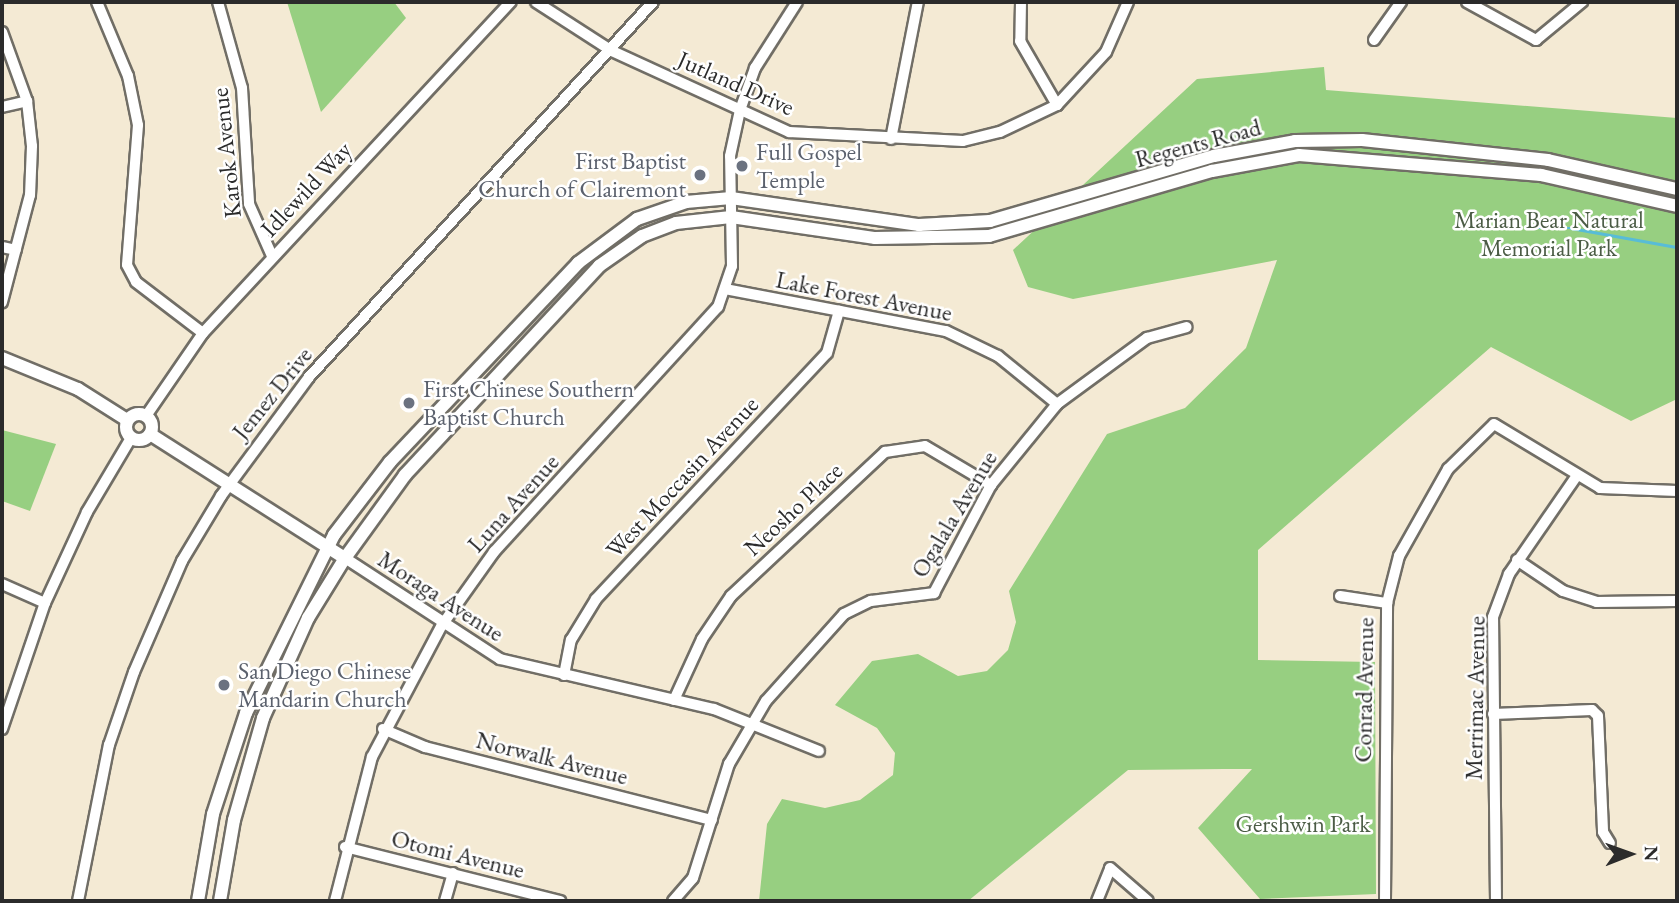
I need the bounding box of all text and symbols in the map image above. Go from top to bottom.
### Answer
street label: Jutland Drive [673,45,799,121]
street label: Karok Avenue [205,87,247,219]
street label: Regents Road [1132,112,1264,174]
street label: Idlewild Way [255,135,357,243]
place label: Full Gospel Temple [756,138,862,194]
place label: First Baptist Church of Clairemont [478,147,686,203]
marker: Full Gospel Temple [734,158,750,174]
marker: First Baptist Church of Clairemont [692,167,708,183]
park label: Marian Bear Natural Memorial Park [1454,206,1644,262]
street label: Lake Forest Avenue [773,265,955,327]
street label: Jemez Drive [226,341,318,445]
place label: First Chinese Southern Baptist Church [423,375,634,431]
street label: West Moccasin Avenue [600,390,764,564]
marker: First Chinese Southern Baptist Church [401,395,417,411]
street label: Ogalala Avenue [905,445,1003,583]
street label: Luna Avenue [461,448,565,558]
street label: Neosho Place [738,456,848,562]
street label: Moraga Avenue [373,545,509,647]
street label: Merrimac Avenue [1459,616,1491,780]
street label: Conrad Avenue [1348,617,1380,763]
place label: San Diego Chinese Mandarin Church [238,657,411,713]
marker: San Diego Chinese Mandarin Church [216,677,232,693]
street label: Norwalk Avenue [473,725,631,791]
park label: Gershwin Park [1235,810,1371,838]
north arrow [1595,819,1665,889]
street label: Otomi Avenue [389,824,527,884]
text: N [1639,846,1664,862]

